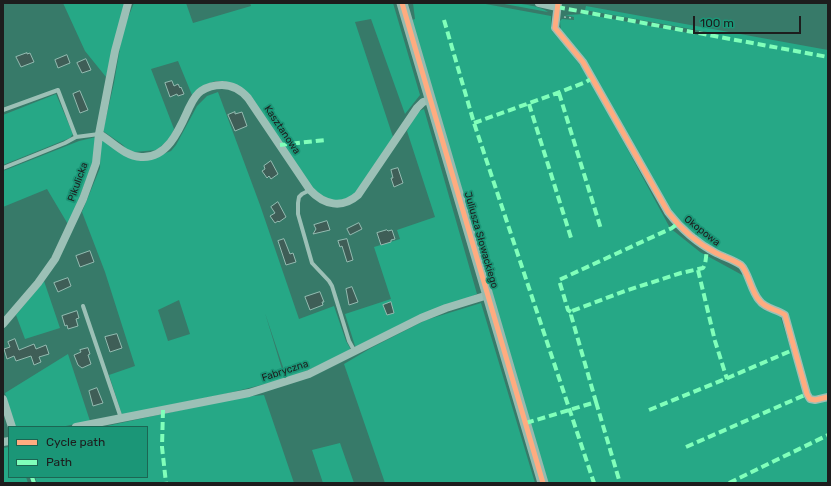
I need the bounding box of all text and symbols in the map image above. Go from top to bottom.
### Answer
scale bar [695,8,803,34]
text: 100 m [700,16,734,30]
street label: Kasztanowa [261,103,303,157]
street label: Pikulicka [65,161,91,203]
street label: Juliusza Słowackiego [461,190,501,290]
street label: Okopowa [682,213,722,249]
street label: Fabryczna [260,358,310,384]
legend [8,426,148,478]
text: Cycle path [46,435,105,449]
text: Path [46,455,72,469]

